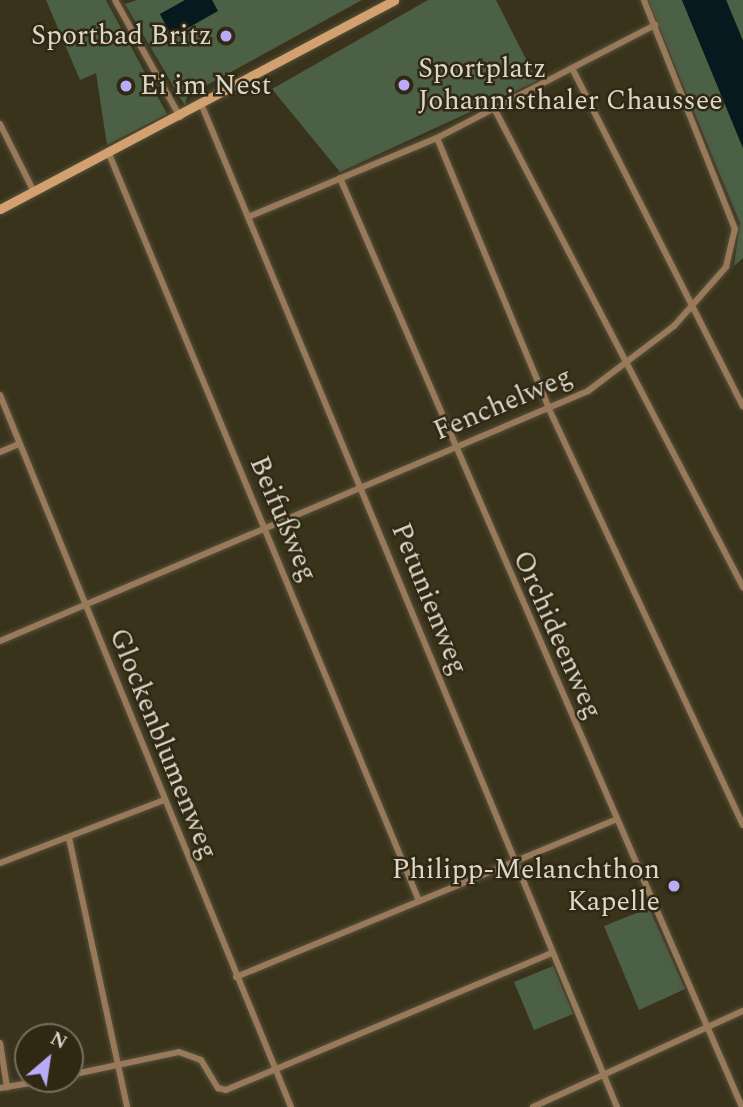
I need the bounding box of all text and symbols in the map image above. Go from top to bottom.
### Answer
place label: Sportbad Britz [31,19,212,53]
marker: Sportbad Britz [218,28,234,44]
place label: Sportplatz Johannisthaler Chaussee [418,52,723,118]
place label: Ei im Nest [140,69,272,103]
marker: Sportplatz Johannisthaler Chaussee [396,77,412,93]
marker: Ei im Nest [118,78,134,94]
street label: Fenchelweg [428,360,578,448]
street label: Beifußweg [242,451,324,587]
street label: Petunienweg [383,518,475,680]
street label: Orchideenweg [505,546,609,724]
street label: Glockenblumenweg [101,624,225,864]
place label: Philipp-Melanchthon Kapelle [392,853,660,919]
marker: Philipp-Melanchthon Kapelle [666,878,682,894]
north arrow [14,1023,84,1093]
text: N [45,1024,72,1057]

